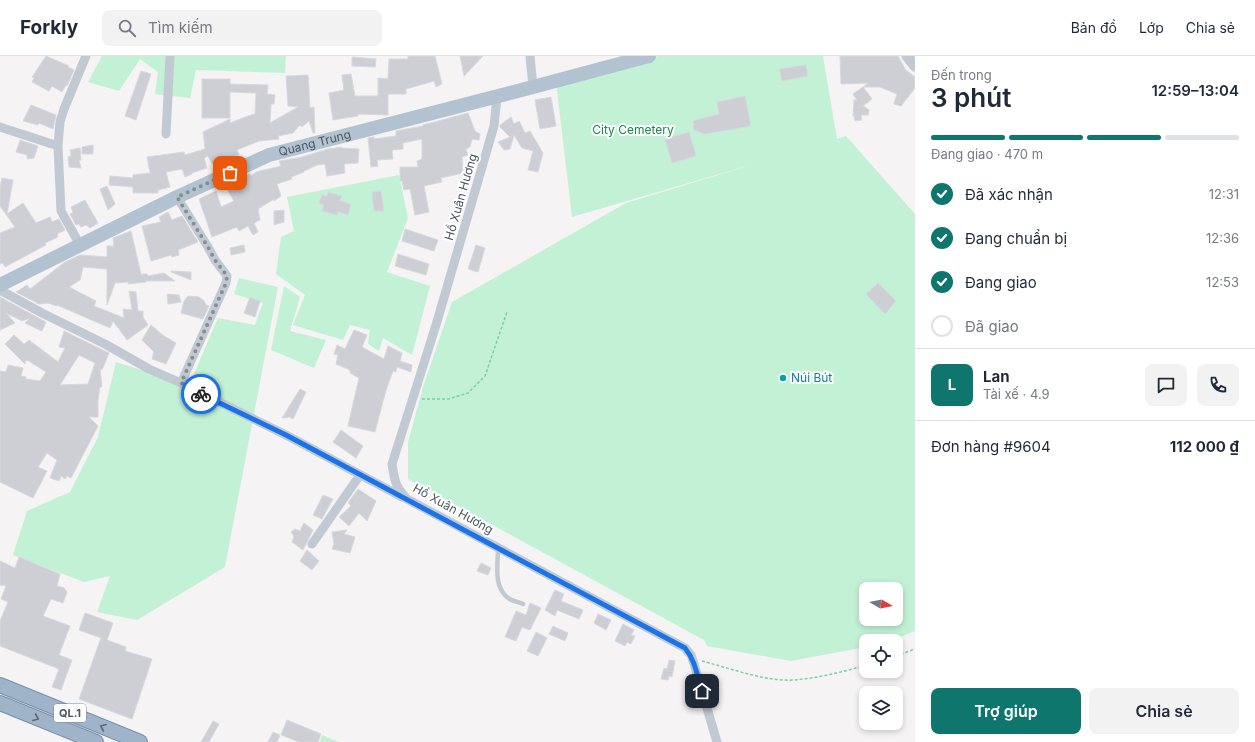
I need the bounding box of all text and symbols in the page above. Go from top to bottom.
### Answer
search box [102,10,382,46]
text: Forkly [20,16,78,39]
icon: search [116,17,138,39]
text: Tìm kiếm [148,18,213,37]
text: Bản đồ [1071,19,1117,36]
text: Lớp [1139,19,1164,36]
text: Chia sẻ [1186,19,1235,36]
text: Đến trong [931,67,992,83]
text: 12:59–13:04 [1151,81,1239,100]
text: 3 phút [931,82,1011,113]
park label: City Cemetery [592,122,674,137]
street label: Quang Trung [277,126,352,159]
text: Đang giao · 470 m [931,146,1043,162]
street label: Hồ Xuân Hương [441,152,480,242]
pin [213,156,247,190]
icon: bag [219,162,241,184]
icon: check [931,183,953,205]
text: Đã xác nhận [965,185,1053,204]
text: 12:31 [1209,186,1239,202]
icon: check [931,227,953,249]
text: Đang chuẩn bị [965,229,1067,248]
text: 12:36 [1206,230,1239,246]
icon: check [931,271,953,293]
text: Đang giao [965,273,1037,292]
text: 12:53 [1206,274,1239,290]
text: Đã giao [965,317,1019,336]
button: chat [1145,364,1187,406]
button: phone [1197,364,1239,406]
text: Lan [983,367,1010,386]
place label: Núi Bút [791,370,832,385]
marker: Núi Bút [778,373,788,383]
courier [181,374,221,414]
text: L [948,375,956,394]
icon: bike [190,383,212,405]
text: Tài xế · 4.9 [983,386,1050,402]
text: Đơn hàng #9604 [931,437,1051,456]
text: 112 000 ₫ [1170,437,1239,456]
street label: Hồ Xuân Hương [410,480,496,537]
north arrow [859,582,903,626]
map controls [859,582,903,730]
button: locate [859,634,903,678]
pin [685,674,719,708]
icon: home [691,680,713,702]
button: layers [859,686,903,730]
button: Trợ giúp [931,688,1081,734]
button: Chia sẻ [1089,688,1239,734]
road number: QL.1 [54,704,86,722]
one-way arrow [33,713,40,721]
one-way arrow [100,724,107,732]

